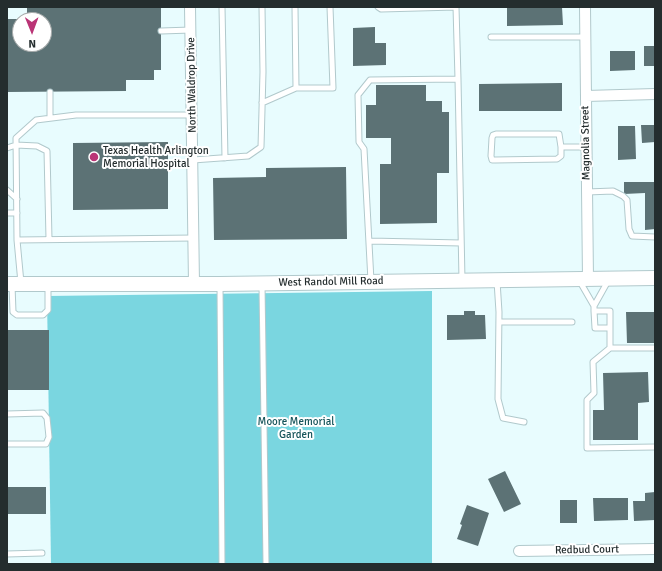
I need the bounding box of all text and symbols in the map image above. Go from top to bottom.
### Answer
north arrow [12,12,52,52]
text: N [28,37,36,50]
street label: North Waldrop Drive [185,37,199,133]
street label: Magnolia Street [579,106,593,180]
place label: Texas Health Arlington Memorial Hospital [103,144,209,170]
marker: Texas Health Arlington Memorial Hospital [88,151,100,163]
street label: West Randol Mill Road [278,274,384,290]
park label: Moore Memorial Garden [258,415,334,441]
street label: Redbud Court [555,543,619,557]

